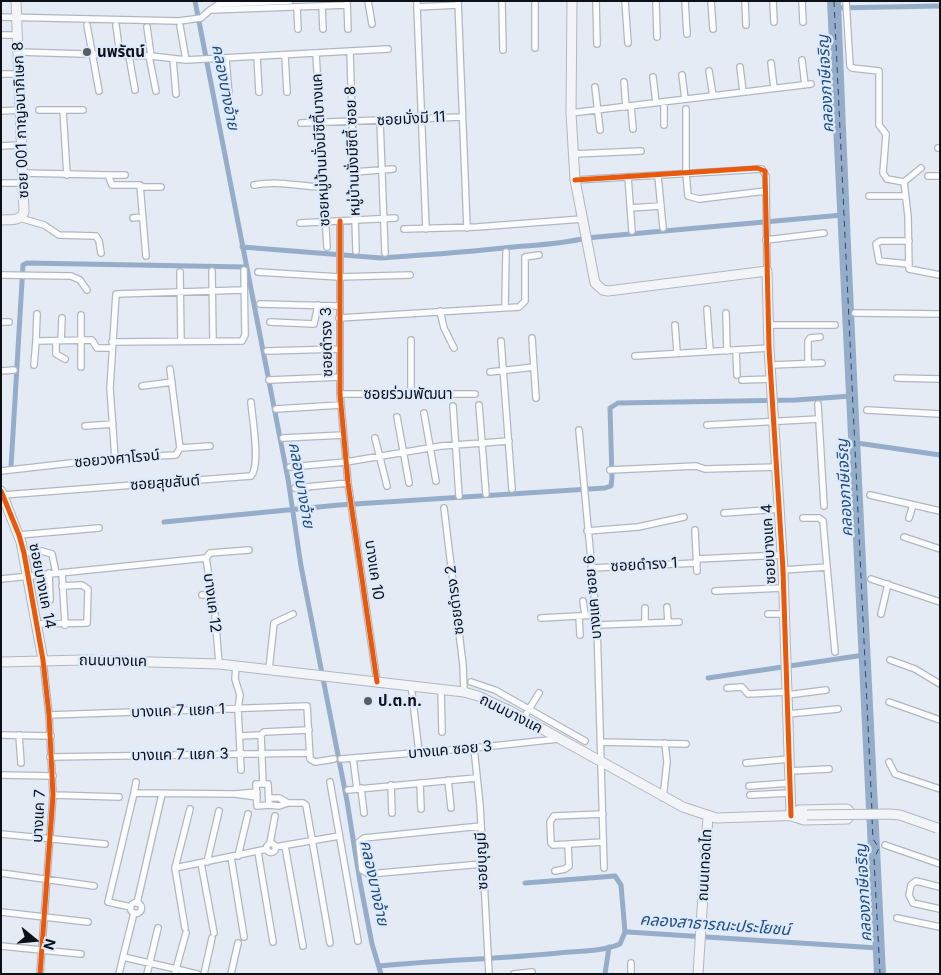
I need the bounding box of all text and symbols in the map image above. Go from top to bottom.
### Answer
water label: คลองภาษีเจริญ [814,34,838,134]
street label: ซอย 001 กาญจนาภิเษก 8 [9,41,33,199]
place label: นพรัตน์ [97,43,145,61]
water label: คลองบางอ้าย [207,43,243,131]
marker: นพรัตน์ [81,46,93,58]
street label: ซอยหมู่บ้านมั่งมีซิตี้บางแค [308,73,334,227]
street label: หมู่บ้านมั่งมีซิตี้ ซอย 8 [342,86,364,216]
street label: ซอยมั่งมี 11 [376,108,446,130]
street label: ซอยดำรง 3 [317,307,337,377]
street label: ซอยร่วมพัฒนา [363,385,453,403]
water label: คลองภาษีเจริญ [833,438,857,538]
water label: คลองบางอ้าย [284,441,318,529]
street label: ซอยวงศาโรจน์ [73,446,161,472]
street label: ซอยสุขสันต์ [129,472,201,494]
street label: ซอยบางแค 4 [758,503,780,585]
street label: บางแค 10 [361,539,387,601]
street label: ซอยบางแค 14 [25,542,59,630]
street label: บางแค ซอย 6 [580,554,606,640]
street label: ซอยดำรง 1 [610,554,678,576]
street label: ซอยดำรง 2 [442,564,468,636]
street label: บางแค 12 [199,572,225,634]
street label: ถนนบางแค [79,651,147,671]
street label: ถนนบางแค [477,690,545,738]
place label: ป.ต.ท. [378,692,422,710]
marker: ป.ต.ท. [362,695,374,707]
street label: บางแค 7 แยก 1 [131,700,225,722]
street label: บางแค ซอย 3 [407,737,493,763]
street label: บางแค 7 แยก 3 [131,745,229,765]
street label: บางแค 7 [29,789,49,843]
street label: ถนนเทอดไท [694,828,716,902]
street label: ซอยบุญมี [472,832,492,890]
water label: คลองบางอ้าย [356,839,392,927]
water label: คลองภาษีเจริญ [852,843,876,943]
water label: คลองสาธารณะประโยชน์ [639,910,791,940]
north arrow [10,915,60,965]
text: N [40,937,60,952]

